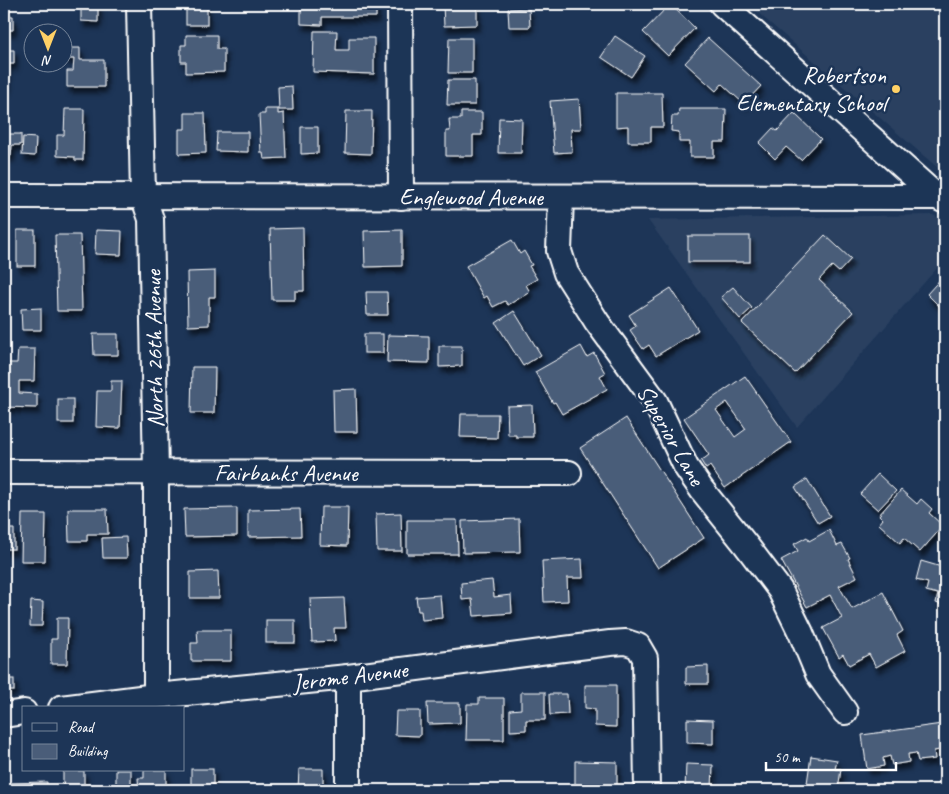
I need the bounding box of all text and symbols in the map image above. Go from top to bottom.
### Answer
north arrow [22,22,72,72]
text: N [41,52,52,69]
place label: Robertson Elementary School [736,60,890,118]
marker: Robertson Elementary School [890,83,902,95]
street label: Englewood Avenue [399,182,545,212]
street label: North 26th Avenue [138,268,170,428]
street label: Superior Lane [630,379,713,493]
street label: Fairbanks Avenue [215,458,360,488]
street label: Jerome Avenue [290,654,411,698]
legend [22,706,185,772]
text: Road [68,718,95,737]
scale bar [766,739,896,771]
text: Building [68,742,108,761]
text: 50 m [774,748,801,767]

